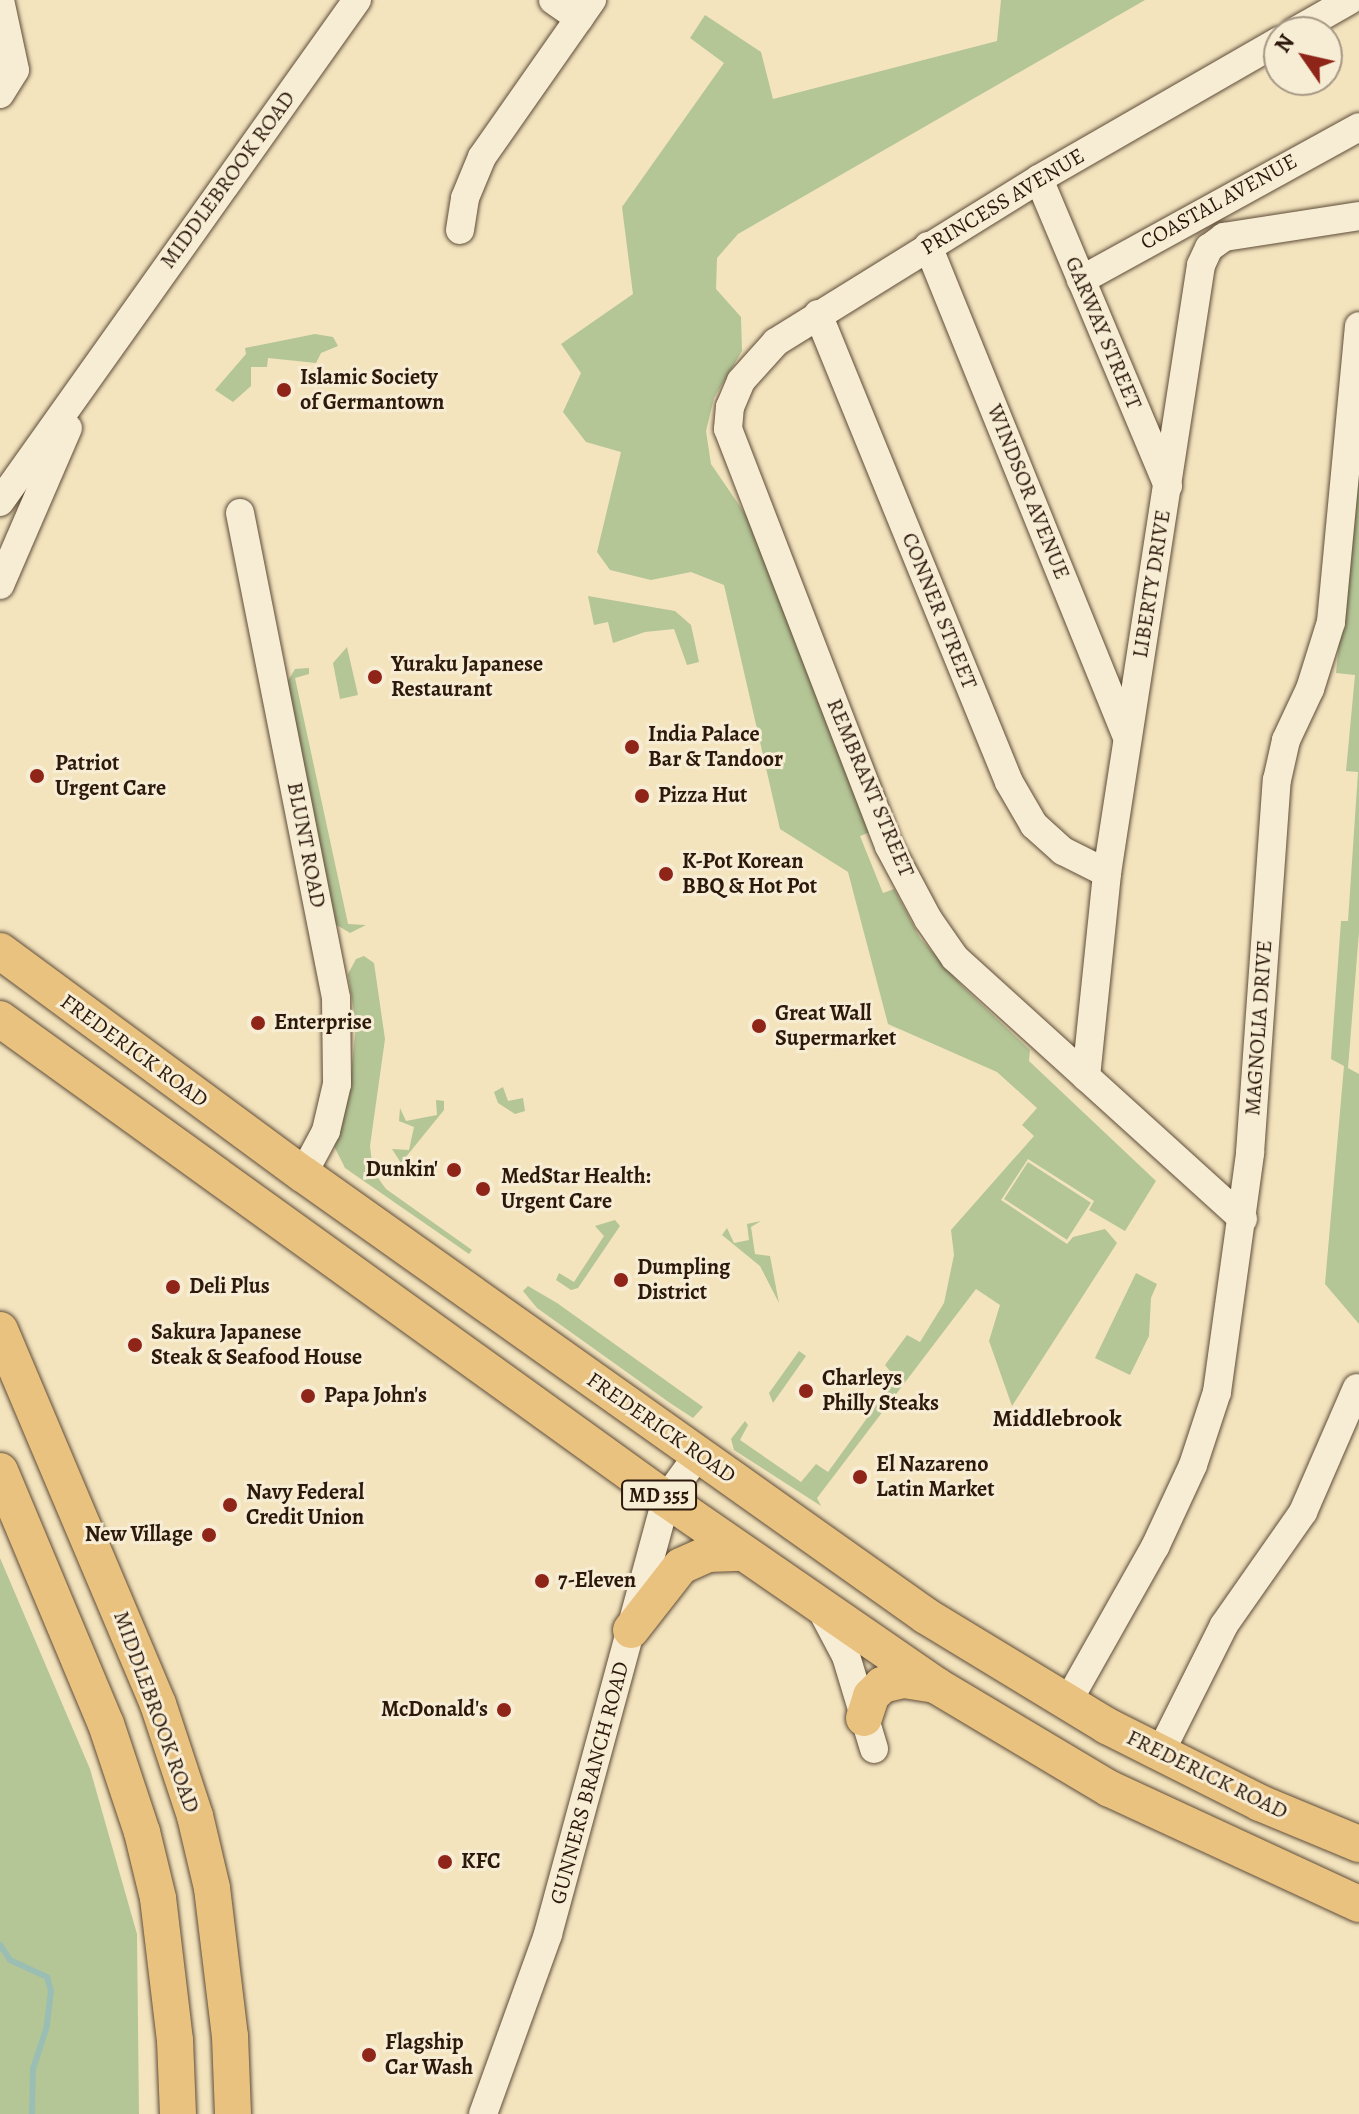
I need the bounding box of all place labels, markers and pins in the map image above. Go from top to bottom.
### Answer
place label: Islamic Society of Germantown [300,364,444,416]
marker: Islamic Society of Germantown [275,381,293,399]
place label: Yuraku Japanese Restaurant [391,651,543,702]
marker: Yuraku Japanese Restaurant [366,668,384,686]
place label: India Palace Bar & Tandoor [648,721,783,772]
marker: India Palace Bar & Tandoor [623,738,641,756]
place label: Patriot Urgent Care [55,750,166,802]
marker: Patriot Urgent Care [26,765,48,787]
place label: Pizza Hut [658,783,747,809]
marker: Pizza Hut [633,787,651,805]
place label: K-Pot Korean BBQ & Hot Pot [682,848,817,900]
marker: K-Pot Korean BBQ & Hot Pot [657,865,675,883]
place label: Great Wall Supermarket [775,1000,896,1052]
place label: Enterprise [274,1010,372,1036]
marker: Enterprise [249,1014,267,1032]
marker: Great Wall Supermarket [750,1017,768,1035]
place label: Dunkin' [366,1157,438,1183]
marker: Dunkin' [445,1161,463,1179]
place label: MedStar Health: Urgent Care [501,1163,651,1214]
marker: MedStar Health: Urgent Care [472,1178,494,1200]
place label: Dumpling District [637,1254,730,1306]
marker: Dumpling District [612,1271,630,1289]
place label: Deli Plus [189,1274,270,1300]
marker: Deli Plus [164,1278,182,1296]
place label: Sakura Japanese Steak & Seafood House [151,1319,362,1370]
marker: Sakura Japanese Steak & Seafood House [126,1336,144,1354]
place label: Charleys Philly Steaks [822,1365,939,1416]
marker: Charleys Philly Steaks [797,1382,815,1400]
place label: Papa John's [324,1383,427,1409]
marker: Papa John's [299,1387,317,1405]
place label: El Nazareno Latin Market [876,1451,994,1502]
marker: El Nazareno Latin Market [851,1468,869,1486]
place label: Navy Federal Credit Union [246,1479,364,1530]
marker: Navy Federal Credit Union [221,1496,239,1514]
place label: New Village [85,1522,193,1548]
marker: New Village [200,1526,218,1544]
place label: 7-Eleven [558,1568,636,1594]
marker: 7-Eleven [533,1572,551,1590]
place label: McDonald's [381,1697,488,1723]
marker: McDonald's [495,1701,513,1719]
place label: KFC [461,1849,500,1875]
marker: KFC [436,1853,454,1871]
place label: Flagship Car Wash [385,2029,473,2080]
marker: Flagship Car Wash [360,2046,378,2064]

